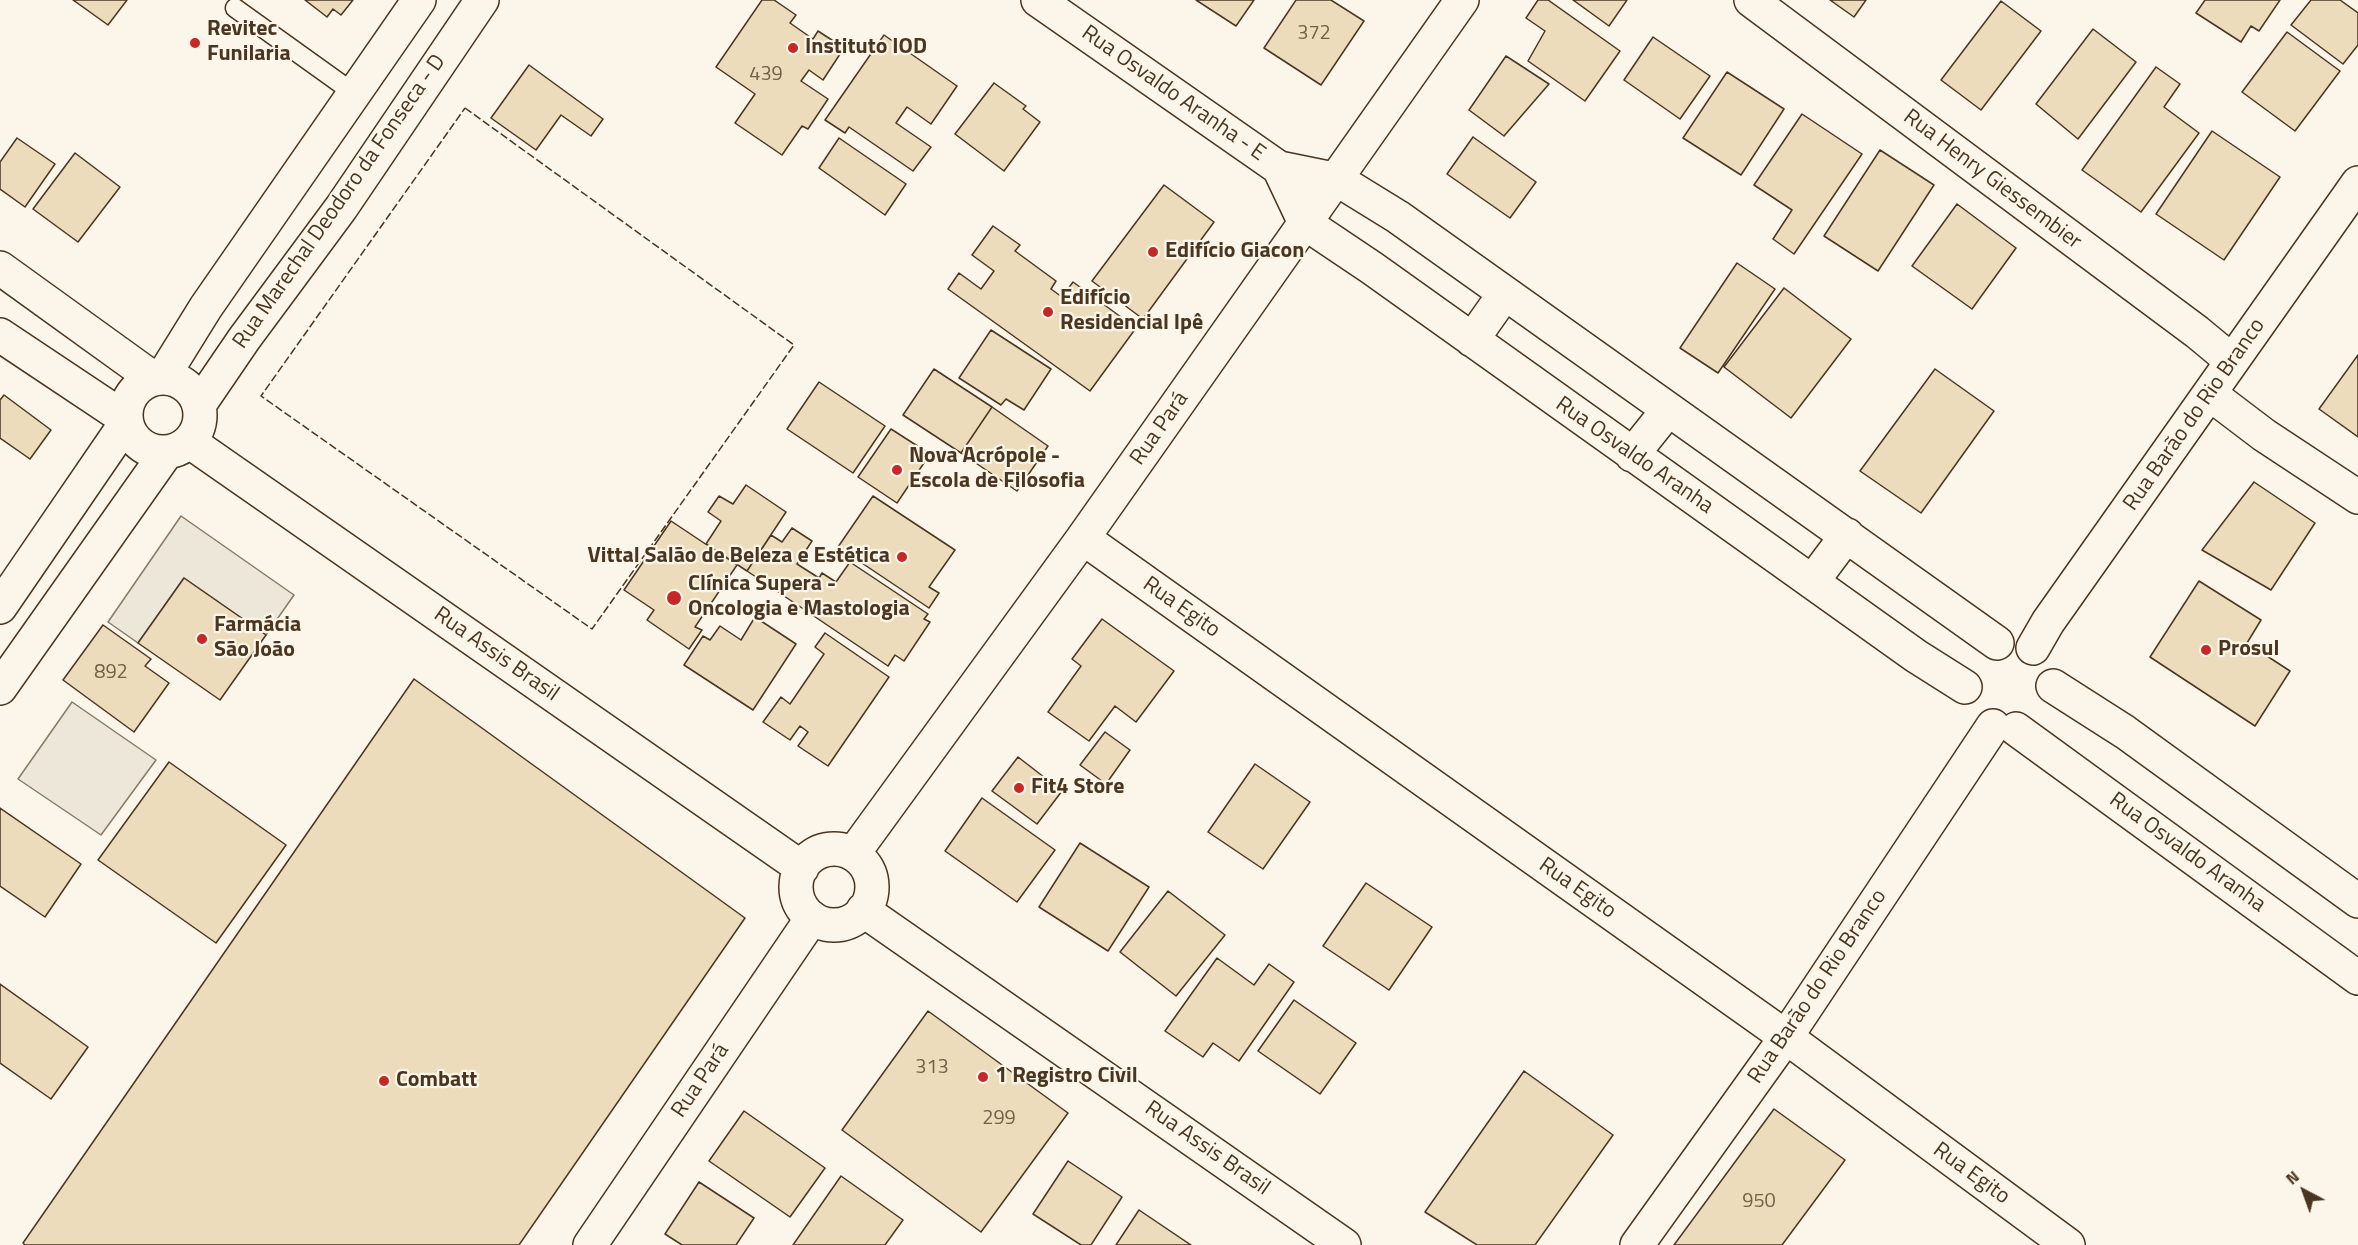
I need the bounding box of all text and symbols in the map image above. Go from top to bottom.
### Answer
place label: Revitec Funilaria [207,17,291,68]
street label: Rua Osvaldo Aranha - E [1076,21,1270,167]
house number: 372 [1297,22,1331,46]
place label: Instituto IOD [805,35,927,61]
marker: Revitec Funilaria [188,36,202,50]
marker: Instituto IOD [786,41,800,55]
street label: Rua Marechal Deodoro da Fonseca - D [228,50,452,354]
house number: 439 [749,63,783,87]
street label: Rua Henry Giessembier [1898,104,2086,256]
place label: Edifício Giacon [1165,239,1304,265]
marker: Edifício Giacon [1146,245,1160,259]
place label: Edifício Residencial Ipê [1060,286,1203,338]
marker: Edifício Residencial Ipê [1041,305,1055,319]
street label: Rua Barão do Rio Branco [2119,314,2271,516]
street label: Rua Pará [1125,387,1195,471]
street label: Rua Osvaldo Aranha [1550,392,1718,520]
place label: Nova Acrópole - Escola de Filosofia [909,444,1085,496]
marker: Nova Acrópole - Escola de Filosofia [890,463,904,477]
place label: Vittal Salão de Beleza e Estética [588,544,890,570]
marker: Vittal Salão de Beleza e Estética [895,550,909,564]
place label: Clínica Supera - Oncologia e Mastologia [688,572,910,624]
street label: Rua Egito [1137,572,1225,644]
marker: Clínica Supera - Oncologia e Mastologia [665,589,683,607]
street label: Rua Assis Brasil [428,602,564,708]
place label: Farmácia São João [214,613,301,664]
marker: Farmácia São João [195,632,209,646]
place label: Prosul [2218,637,2279,663]
marker: Prosul [2199,643,2213,657]
house number: 892 [94,661,128,685]
place label: Fit4 Store [1031,775,1124,801]
marker: Fit4 Store [1012,781,1026,795]
street label: Rua Osvaldo Aranha [2104,787,2270,919]
street label: Rua Egito [1533,853,1621,925]
street label: Rua Barão do Rio Branco [1743,885,1893,1089]
street label: Rua Pará [667,1039,735,1123]
house number: 313 [915,1056,949,1080]
place label: 1 Registro Civil [995,1064,1138,1090]
place label: Combatt [396,1068,477,1094]
marker: 1 Registro Civil [976,1070,990,1084]
marker: Combatt [377,1074,391,1088]
street label: Rua Assis Brasil [1139,1096,1275,1202]
house number: 299 [982,1107,1016,1131]
street label: Rua Egito [1928,1137,2014,1211]
north arrow [2274,1161,2334,1221]
text: N [2280,1165,2304,1190]
house number: 950 [1742,1190,1776,1214]

